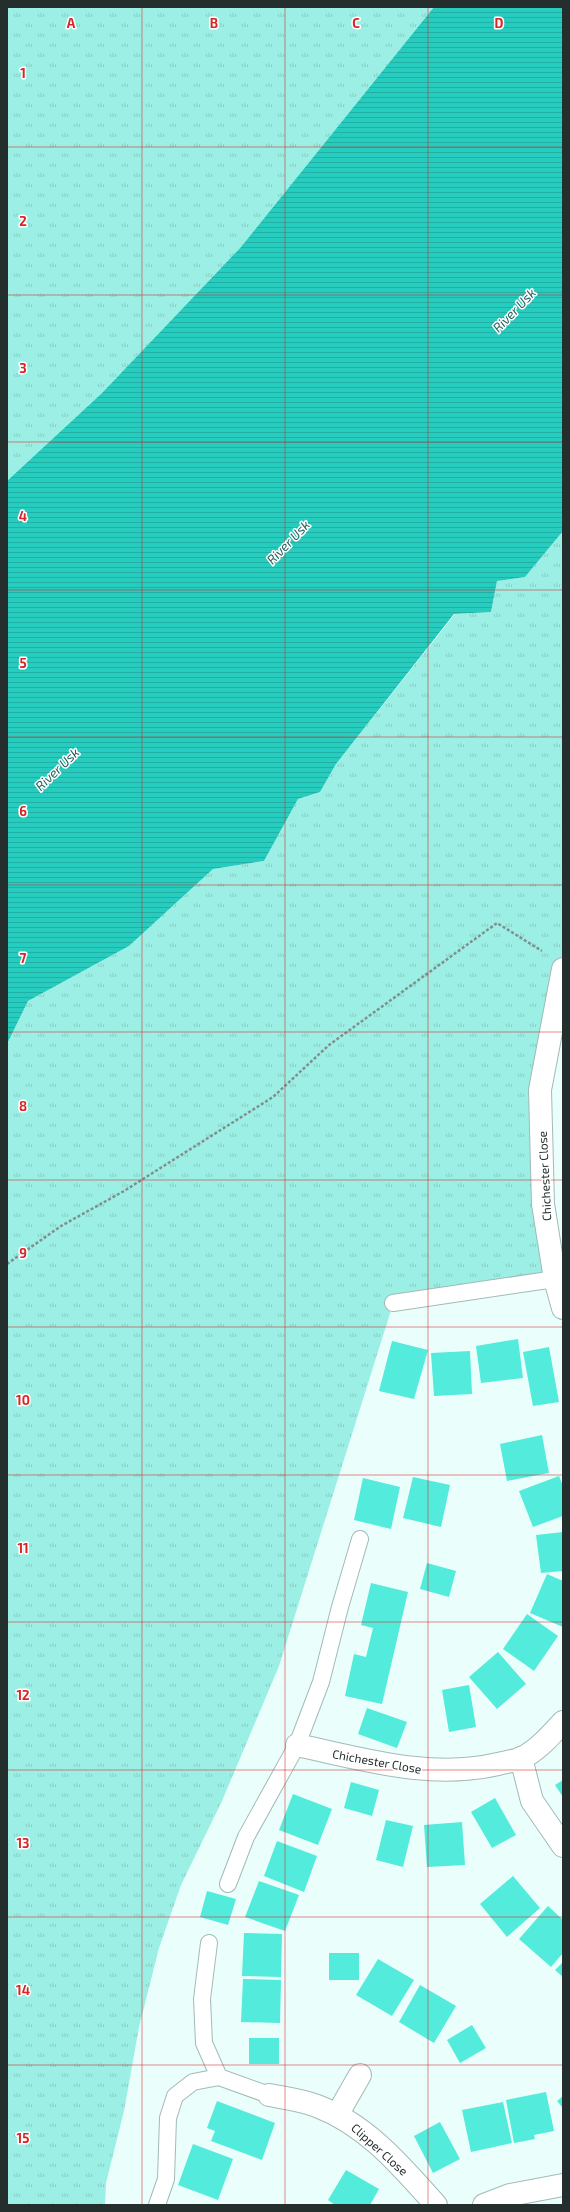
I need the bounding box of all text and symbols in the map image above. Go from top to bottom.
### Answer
text: A [67,15,76,31]
text: B [210,15,218,31]
text: C [352,15,360,31]
text: D [495,15,504,31]
text: 1 [20,65,26,81]
text: 2 [19,213,27,229]
water label: River Usk [489,285,539,335]
text: 3 [19,360,27,376]
text: 4 [19,508,27,524]
water label: River Usk [263,517,313,567]
text: 5 [19,655,27,671]
water label: River Usk [32,744,82,794]
text: 6 [19,803,27,819]
text: 7 [20,950,27,966]
text: 8 [19,1098,27,1114]
street label: Chichester Close [535,1131,553,1221]
text: 9 [19,1245,27,1261]
text: 10 [16,1392,30,1408]
text: 11 [17,1540,29,1556]
text: 12 [16,1687,30,1703]
street label: Chichester Close [331,1746,423,1776]
text: 13 [17,1835,30,1851]
text: 14 [16,1982,30,1998]
street label: Clipper Close [349,2120,411,2178]
text: 15 [17,2130,29,2146]

